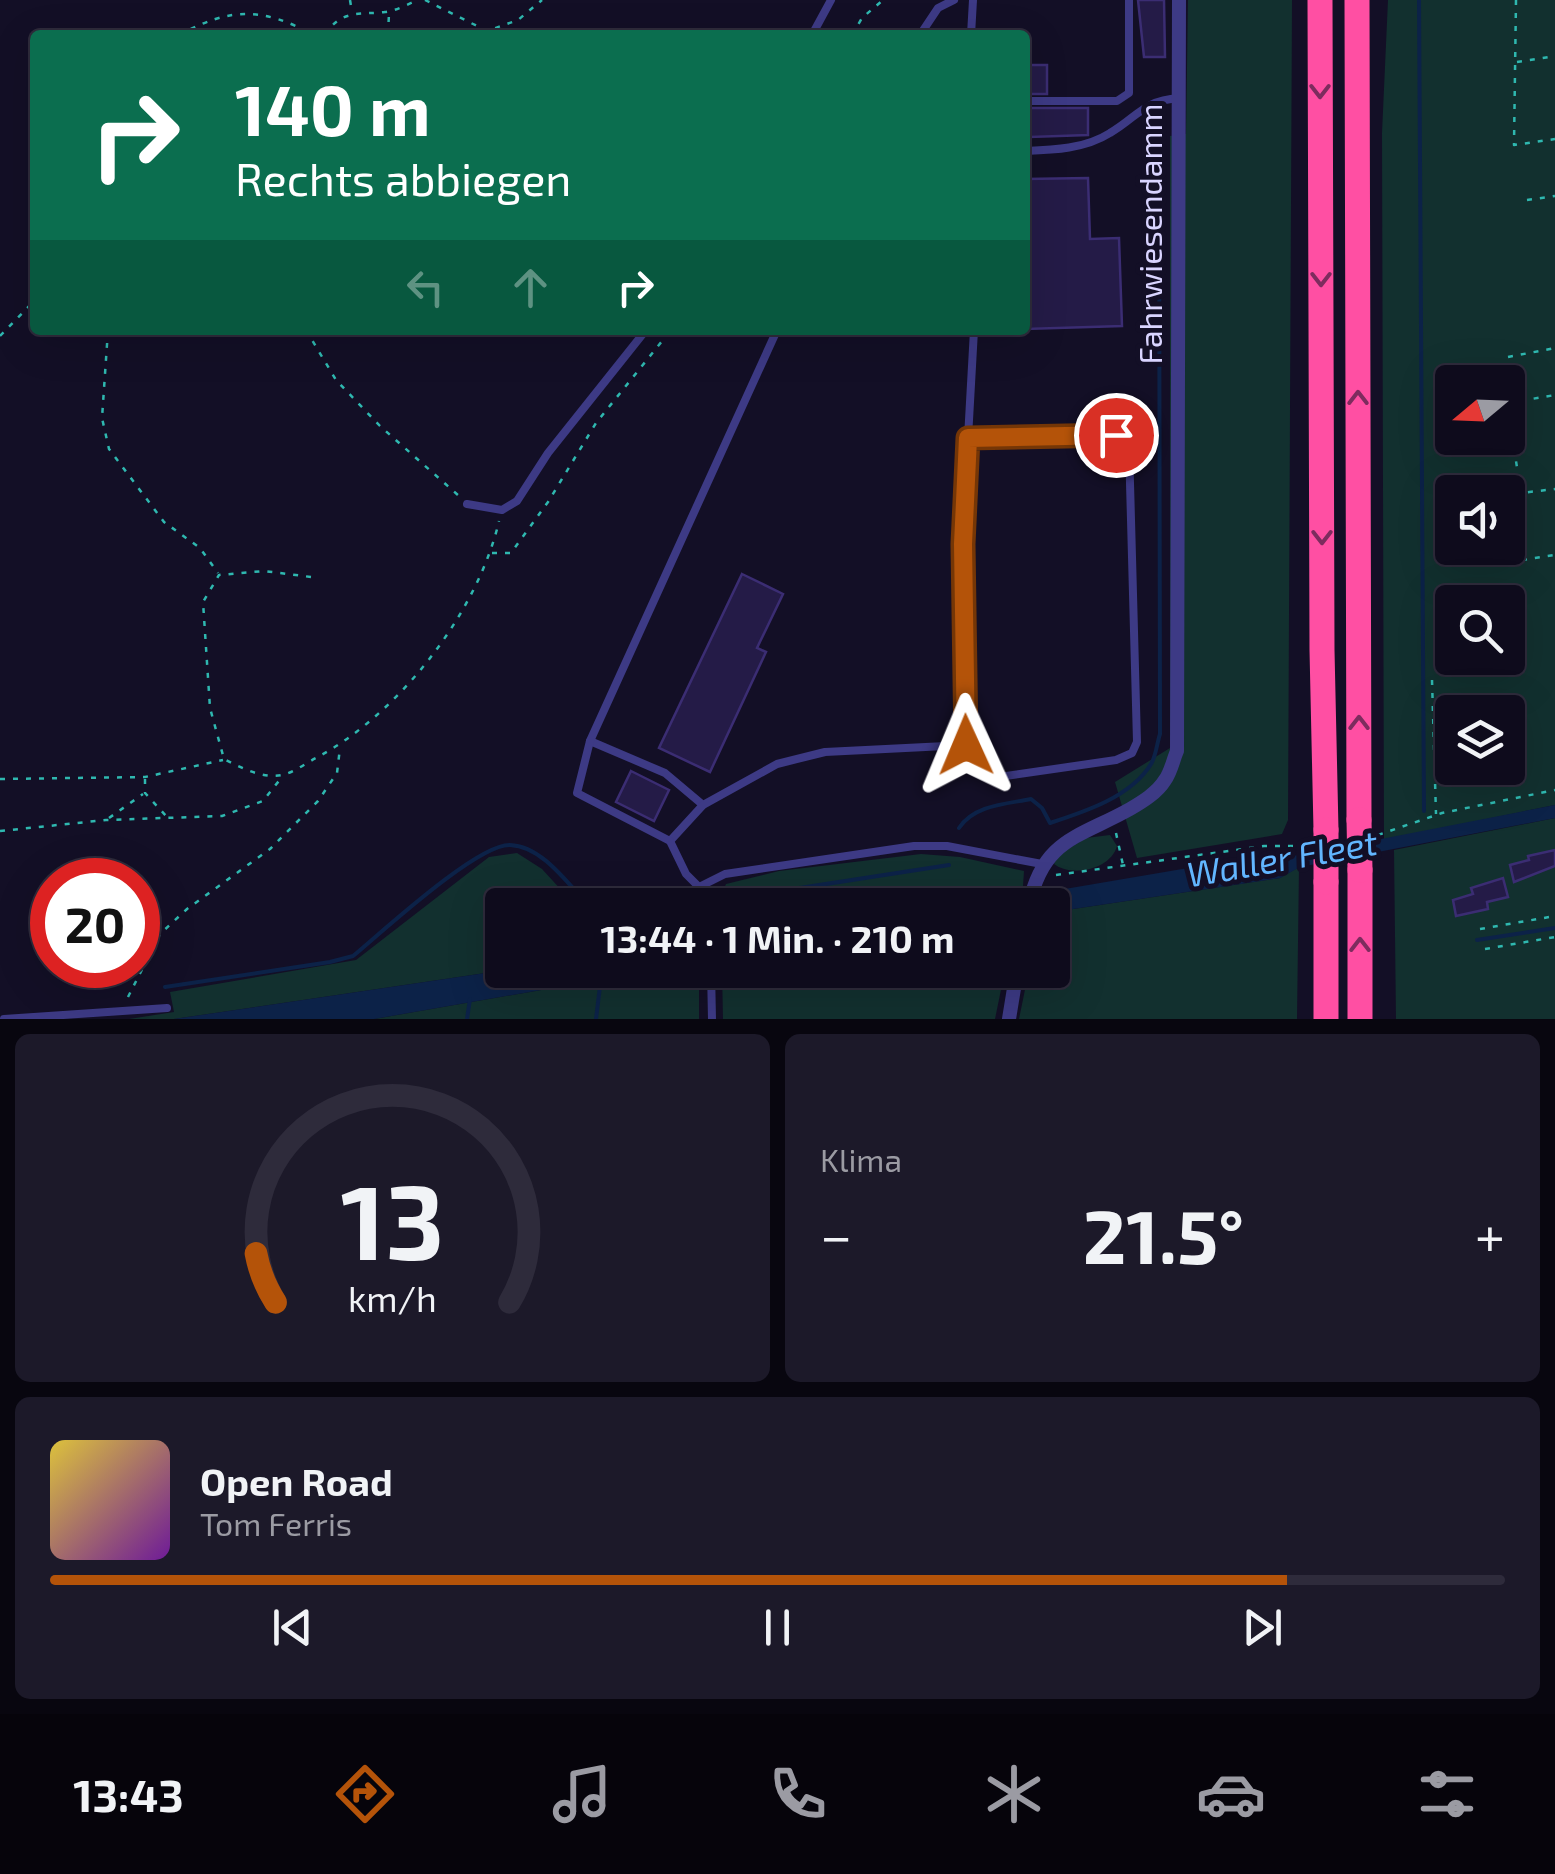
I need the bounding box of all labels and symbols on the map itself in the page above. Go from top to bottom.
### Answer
one-way arrow [1309,84,1331,99]
street label: Fahrwiesendamm [1130,104,1168,365]
one-way arrow [1310,272,1332,288]
north arrow [1435,365,1525,455]
one-way arrow [1347,389,1369,404]
pin [1074,393,1159,478]
one-way arrow [1311,530,1333,545]
position arrow [914,693,1018,797]
one-way arrow [1348,714,1370,730]
water label: Waller Fleet [1183,819,1381,894]
speed limit sign: 20 [30,858,160,988]
one-way arrow [1349,936,1371,952]

